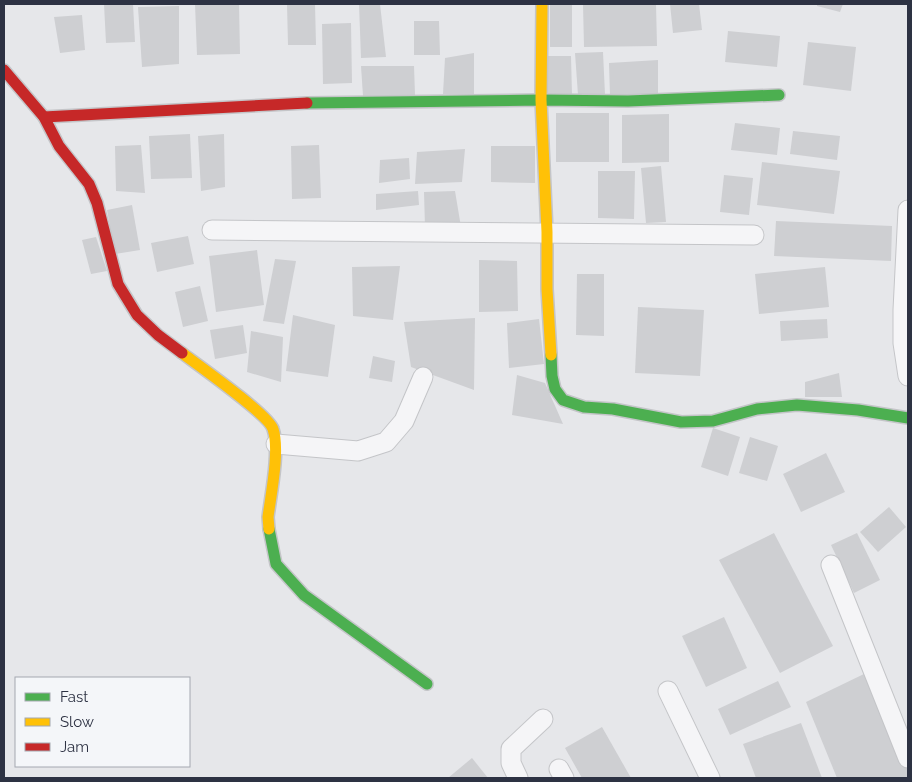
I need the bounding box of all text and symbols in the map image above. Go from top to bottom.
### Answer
legend [15,677,190,767]
text: Fast [60,688,88,706]
text: Slow [60,713,94,731]
text: Jam [60,738,89,756]

